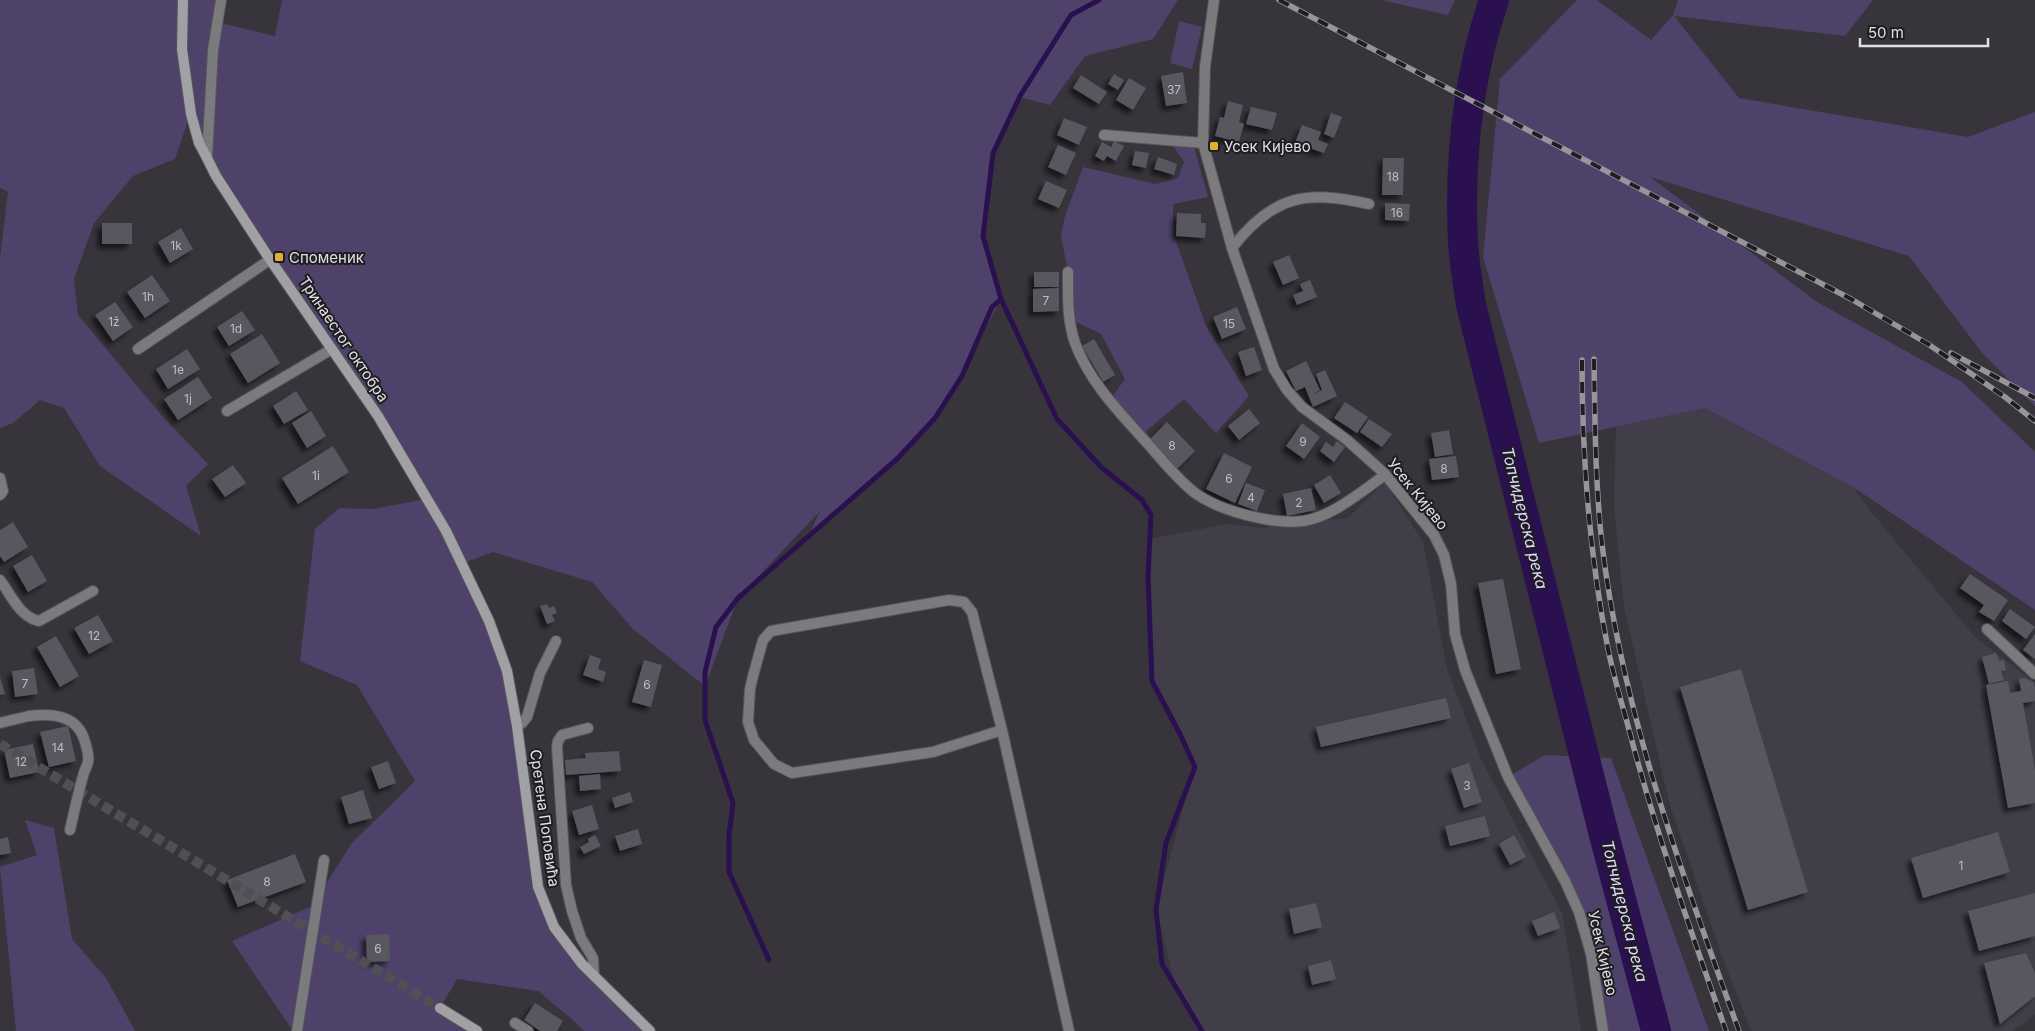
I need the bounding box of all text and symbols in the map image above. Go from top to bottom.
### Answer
scale bar [1860,15,1988,47]
text: 50 m [1868,23,1904,42]
house number: 37 [1167,82,1181,97]
place label: Усек Кијево [1224,137,1311,156]
marker: Усек Кијево [1208,140,1220,152]
house number: 18 [1387,169,1399,184]
house number: 16 [1391,205,1403,220]
house number: 1k [170,238,182,253]
place label: Споменик [289,248,364,267]
marker: Споменик [273,251,285,263]
street label: Тринаестог октобра [295,273,393,405]
house number: 1h [142,289,154,304]
house number: 7 [1043,293,1050,308]
house number: 1ž [108,314,120,329]
house number: 15 [1223,316,1235,331]
house number: 1d [230,321,242,336]
house number: 1e [172,362,184,377]
house number: 1j [184,391,192,406]
house number: 9 [1299,434,1307,449]
house number: 8 [1168,438,1176,453]
water label: Топчидерска река [1498,445,1552,591]
street label: Усек Кијево [1383,454,1453,534]
house number: 8 [1440,461,1448,476]
house number: 1i [312,468,320,483]
house number: 6 [1225,471,1233,486]
house number: 4 [1247,490,1255,505]
house number: 2 [1295,495,1303,510]
house number: 12 [88,628,100,643]
house number: 7 [22,676,29,691]
house number: 6 [643,677,651,692]
house number: 14 [52,740,65,755]
street label: Сретена Поповића [526,748,564,888]
house number: 12 [15,754,27,769]
house number: 3 [1463,778,1471,793]
water label: Топчидерска река [1598,838,1652,984]
house number: 1 [1959,858,1963,873]
house number: 8 [263,874,271,889]
street label: Усек Кијево [1584,909,1622,997]
house number: 6 [374,941,382,956]

